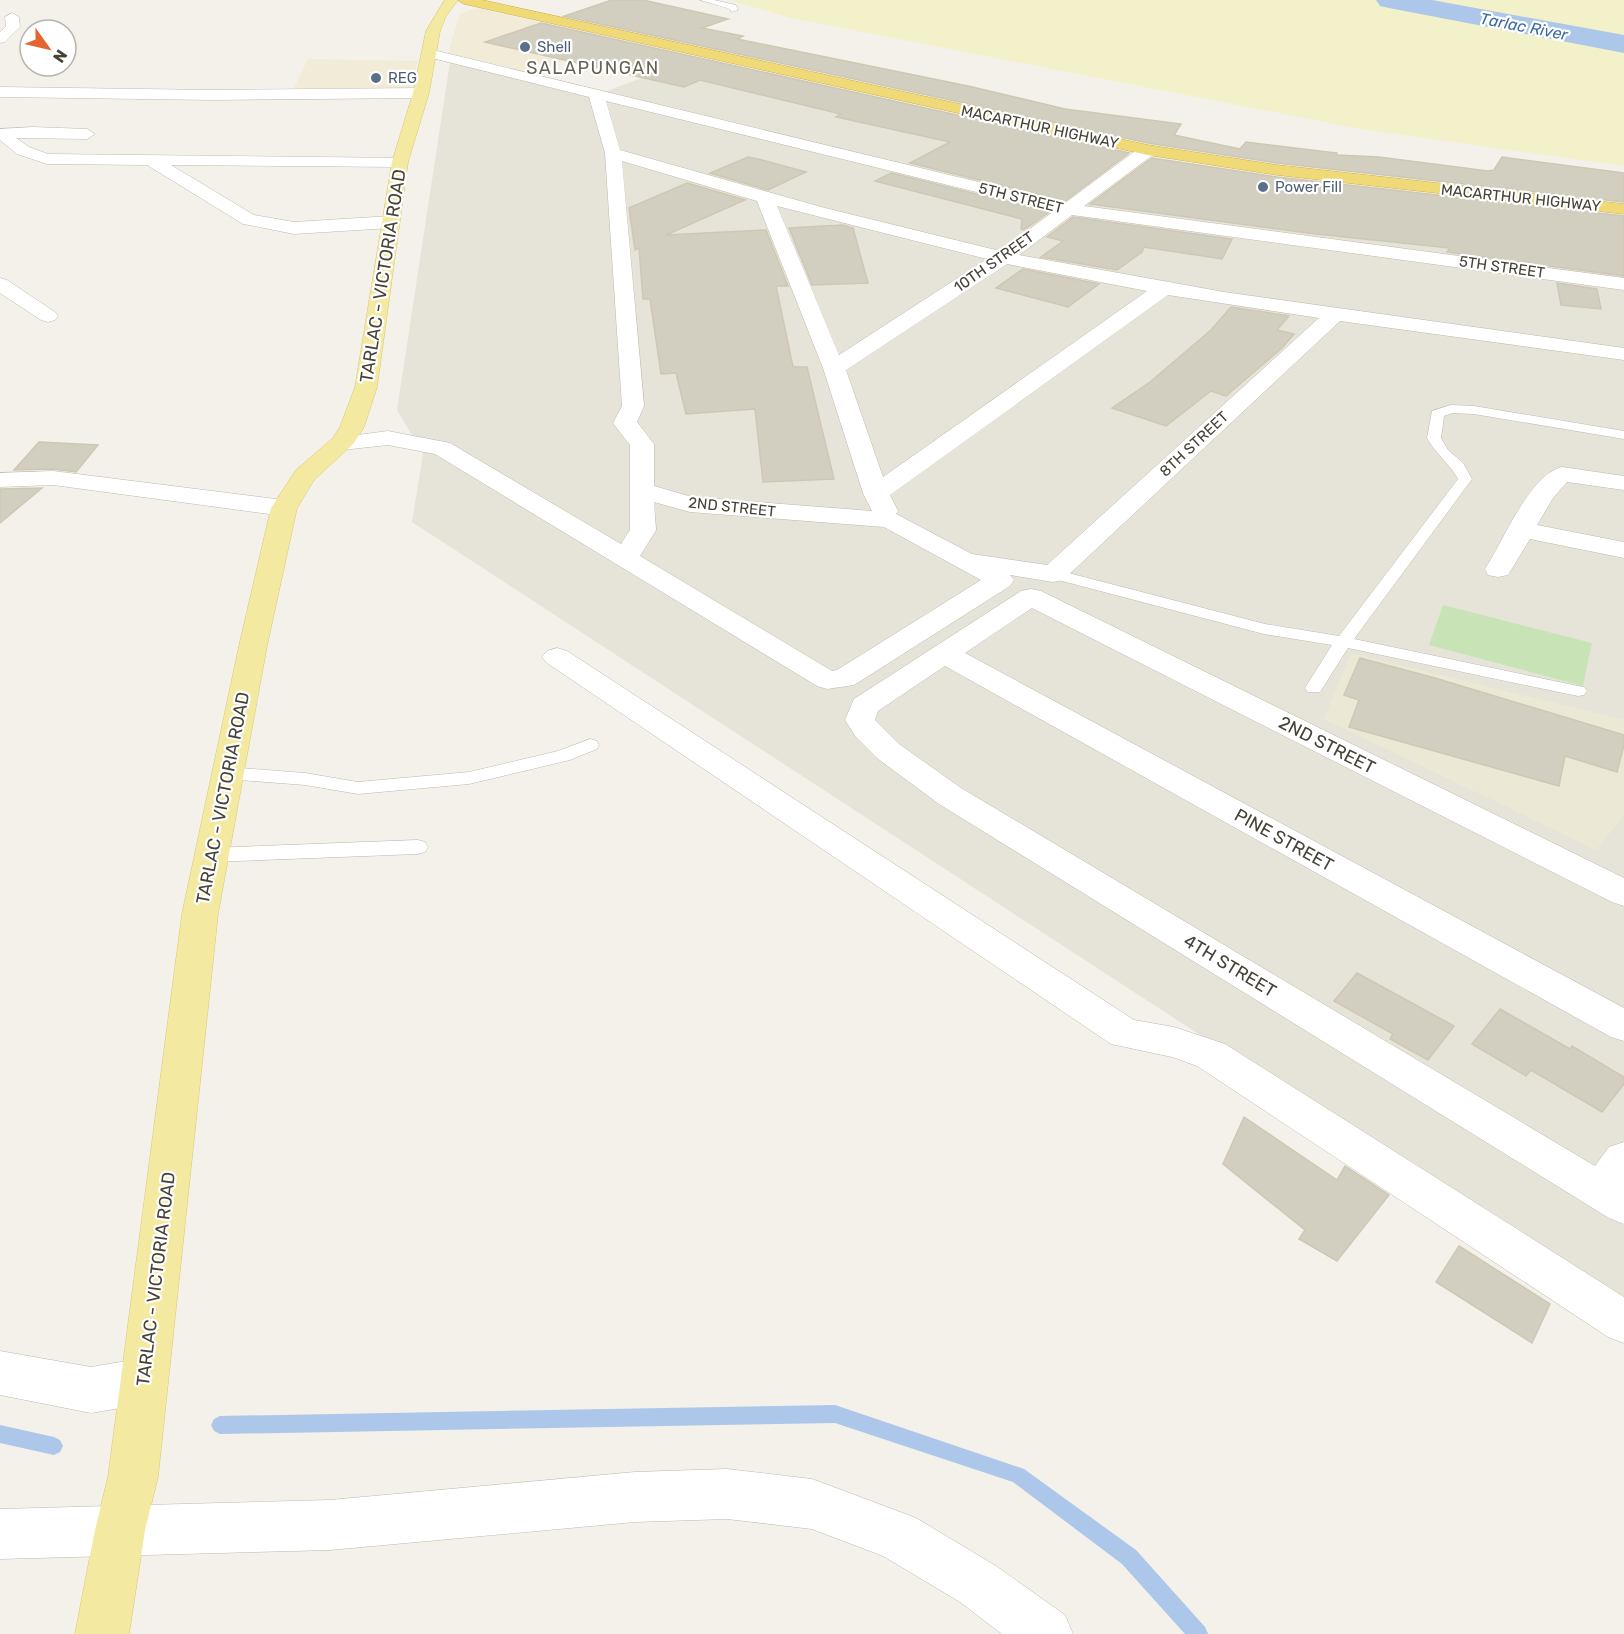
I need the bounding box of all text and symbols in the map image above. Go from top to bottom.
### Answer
water label: Tarlac River [1479,9,1570,44]
north arrow [18,18,78,78]
place label: Shell [537,38,571,56]
marker: Shell [518,40,532,54]
text: N [49,46,71,66]
district label: SALAPUNGAN [526,57,660,79]
place label: REG [388,69,417,87]
marker: REG [369,71,383,85]
street label: MACARTHUR HIGHWAY [959,101,1121,153]
street label: TARLAC - VICTORIA ROAD [355,168,411,384]
place label: Power Fill [1275,178,1342,196]
street label: 5TH STREET [977,179,1065,217]
marker: Power Fill [1256,180,1270,194]
street label: MACARTHUR HIGHWAY [1440,181,1602,215]
street label: 10TH STREET [951,228,1038,296]
street label: 5TH STREET [1458,252,1546,282]
street label: 8TH STREET [1156,407,1232,480]
street label: 2ND STREET [687,493,777,521]
street label: TARLAC - VICTORIA ROAD [192,690,254,906]
street label: 2ND STREET [1275,711,1379,779]
street label: PINE STREET [1231,804,1337,876]
street label: 4TH STREET [1180,930,1280,1002]
street label: TARLAC - VICTORIA ROAD [132,1171,180,1387]

